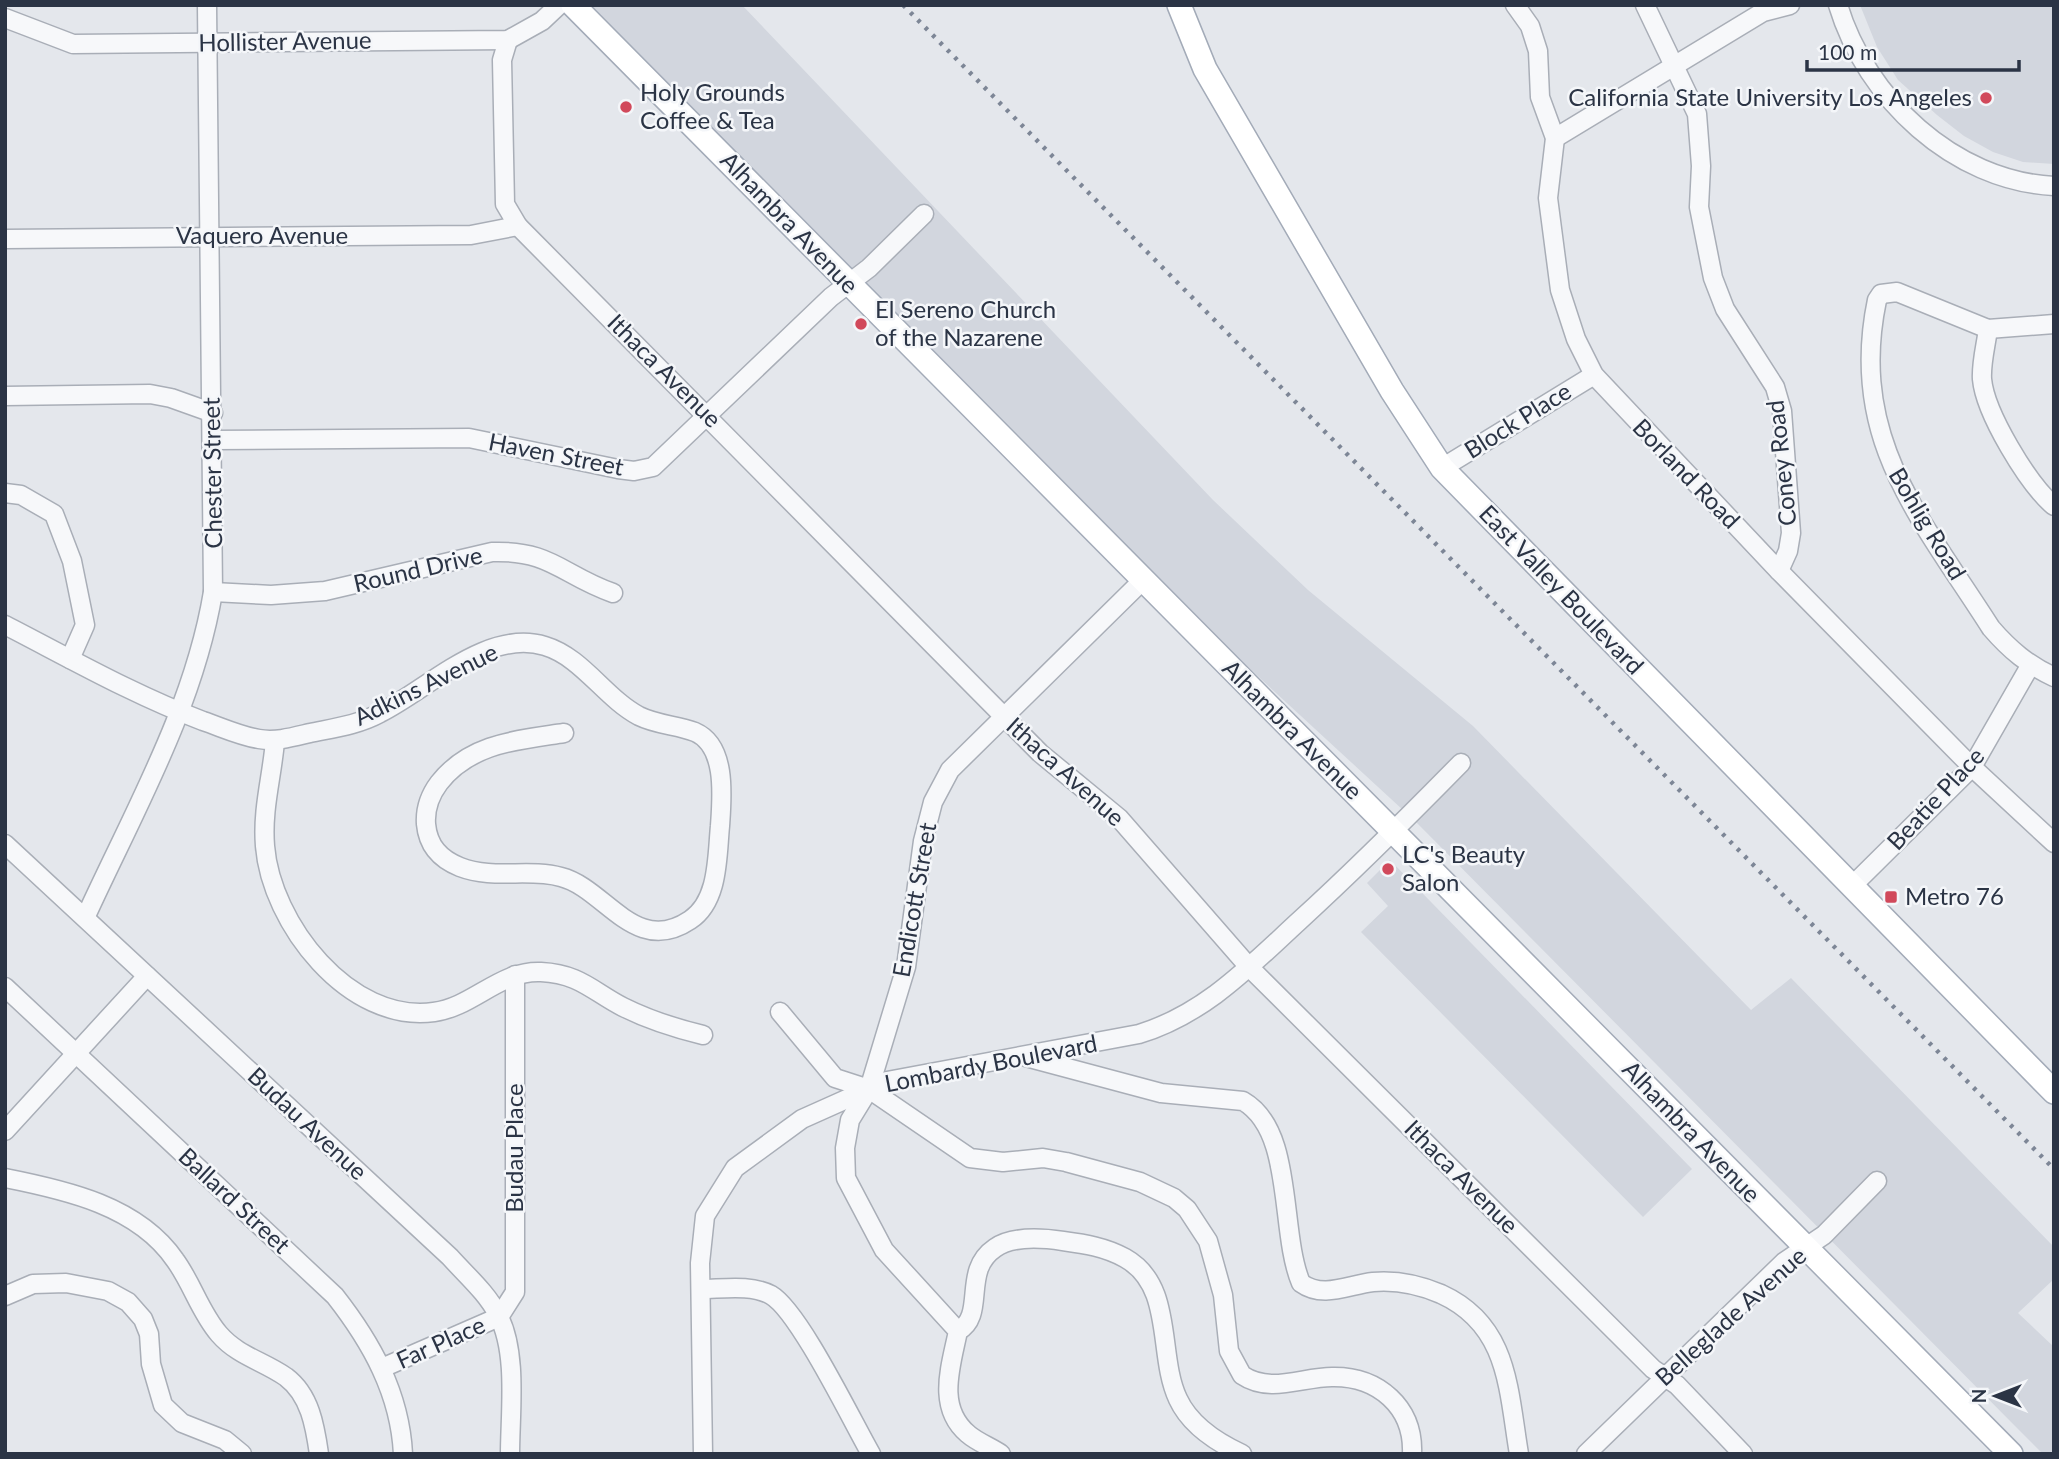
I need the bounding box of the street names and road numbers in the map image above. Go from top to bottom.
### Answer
street label: Hollister Avenue [198,24,372,57]
street label: Alhambra Avenue [715,145,865,299]
street label: Vaquero Avenue [176,220,348,249]
street label: Ithaca Avenue [602,307,728,433]
street label: Block Place [1459,376,1576,464]
street label: Chester Street [196,397,227,549]
street label: Coney Road [1759,399,1802,527]
street label: Borland Road [1628,412,1747,534]
street label: Haven Street [486,426,627,481]
street label: Bohlig Road [1884,462,1973,585]
street label: East Valley Boulevard [1474,498,1650,680]
street label: Round Drive [350,540,485,597]
street label: Adkins Avenue [349,636,502,731]
street label: Alhambra Avenue [1217,653,1369,805]
street label: Ithaca Avenue [1001,710,1131,831]
street label: Beatie Place [1880,741,1990,855]
street label: Endicott Street [886,820,941,979]
street label: Lombardy Boulevard [882,1028,1099,1097]
street label: Alhambra Avenue [1617,1054,1767,1208]
street label: Budau Avenue [242,1060,374,1185]
street label: Budau Place [499,1083,528,1213]
street label: Ithaca Avenue [1399,1113,1525,1239]
street label: Ballard Street [173,1141,297,1259]
street label: Belleglade Avenue [1649,1241,1811,1391]
street label: Far Place [392,1309,489,1374]

